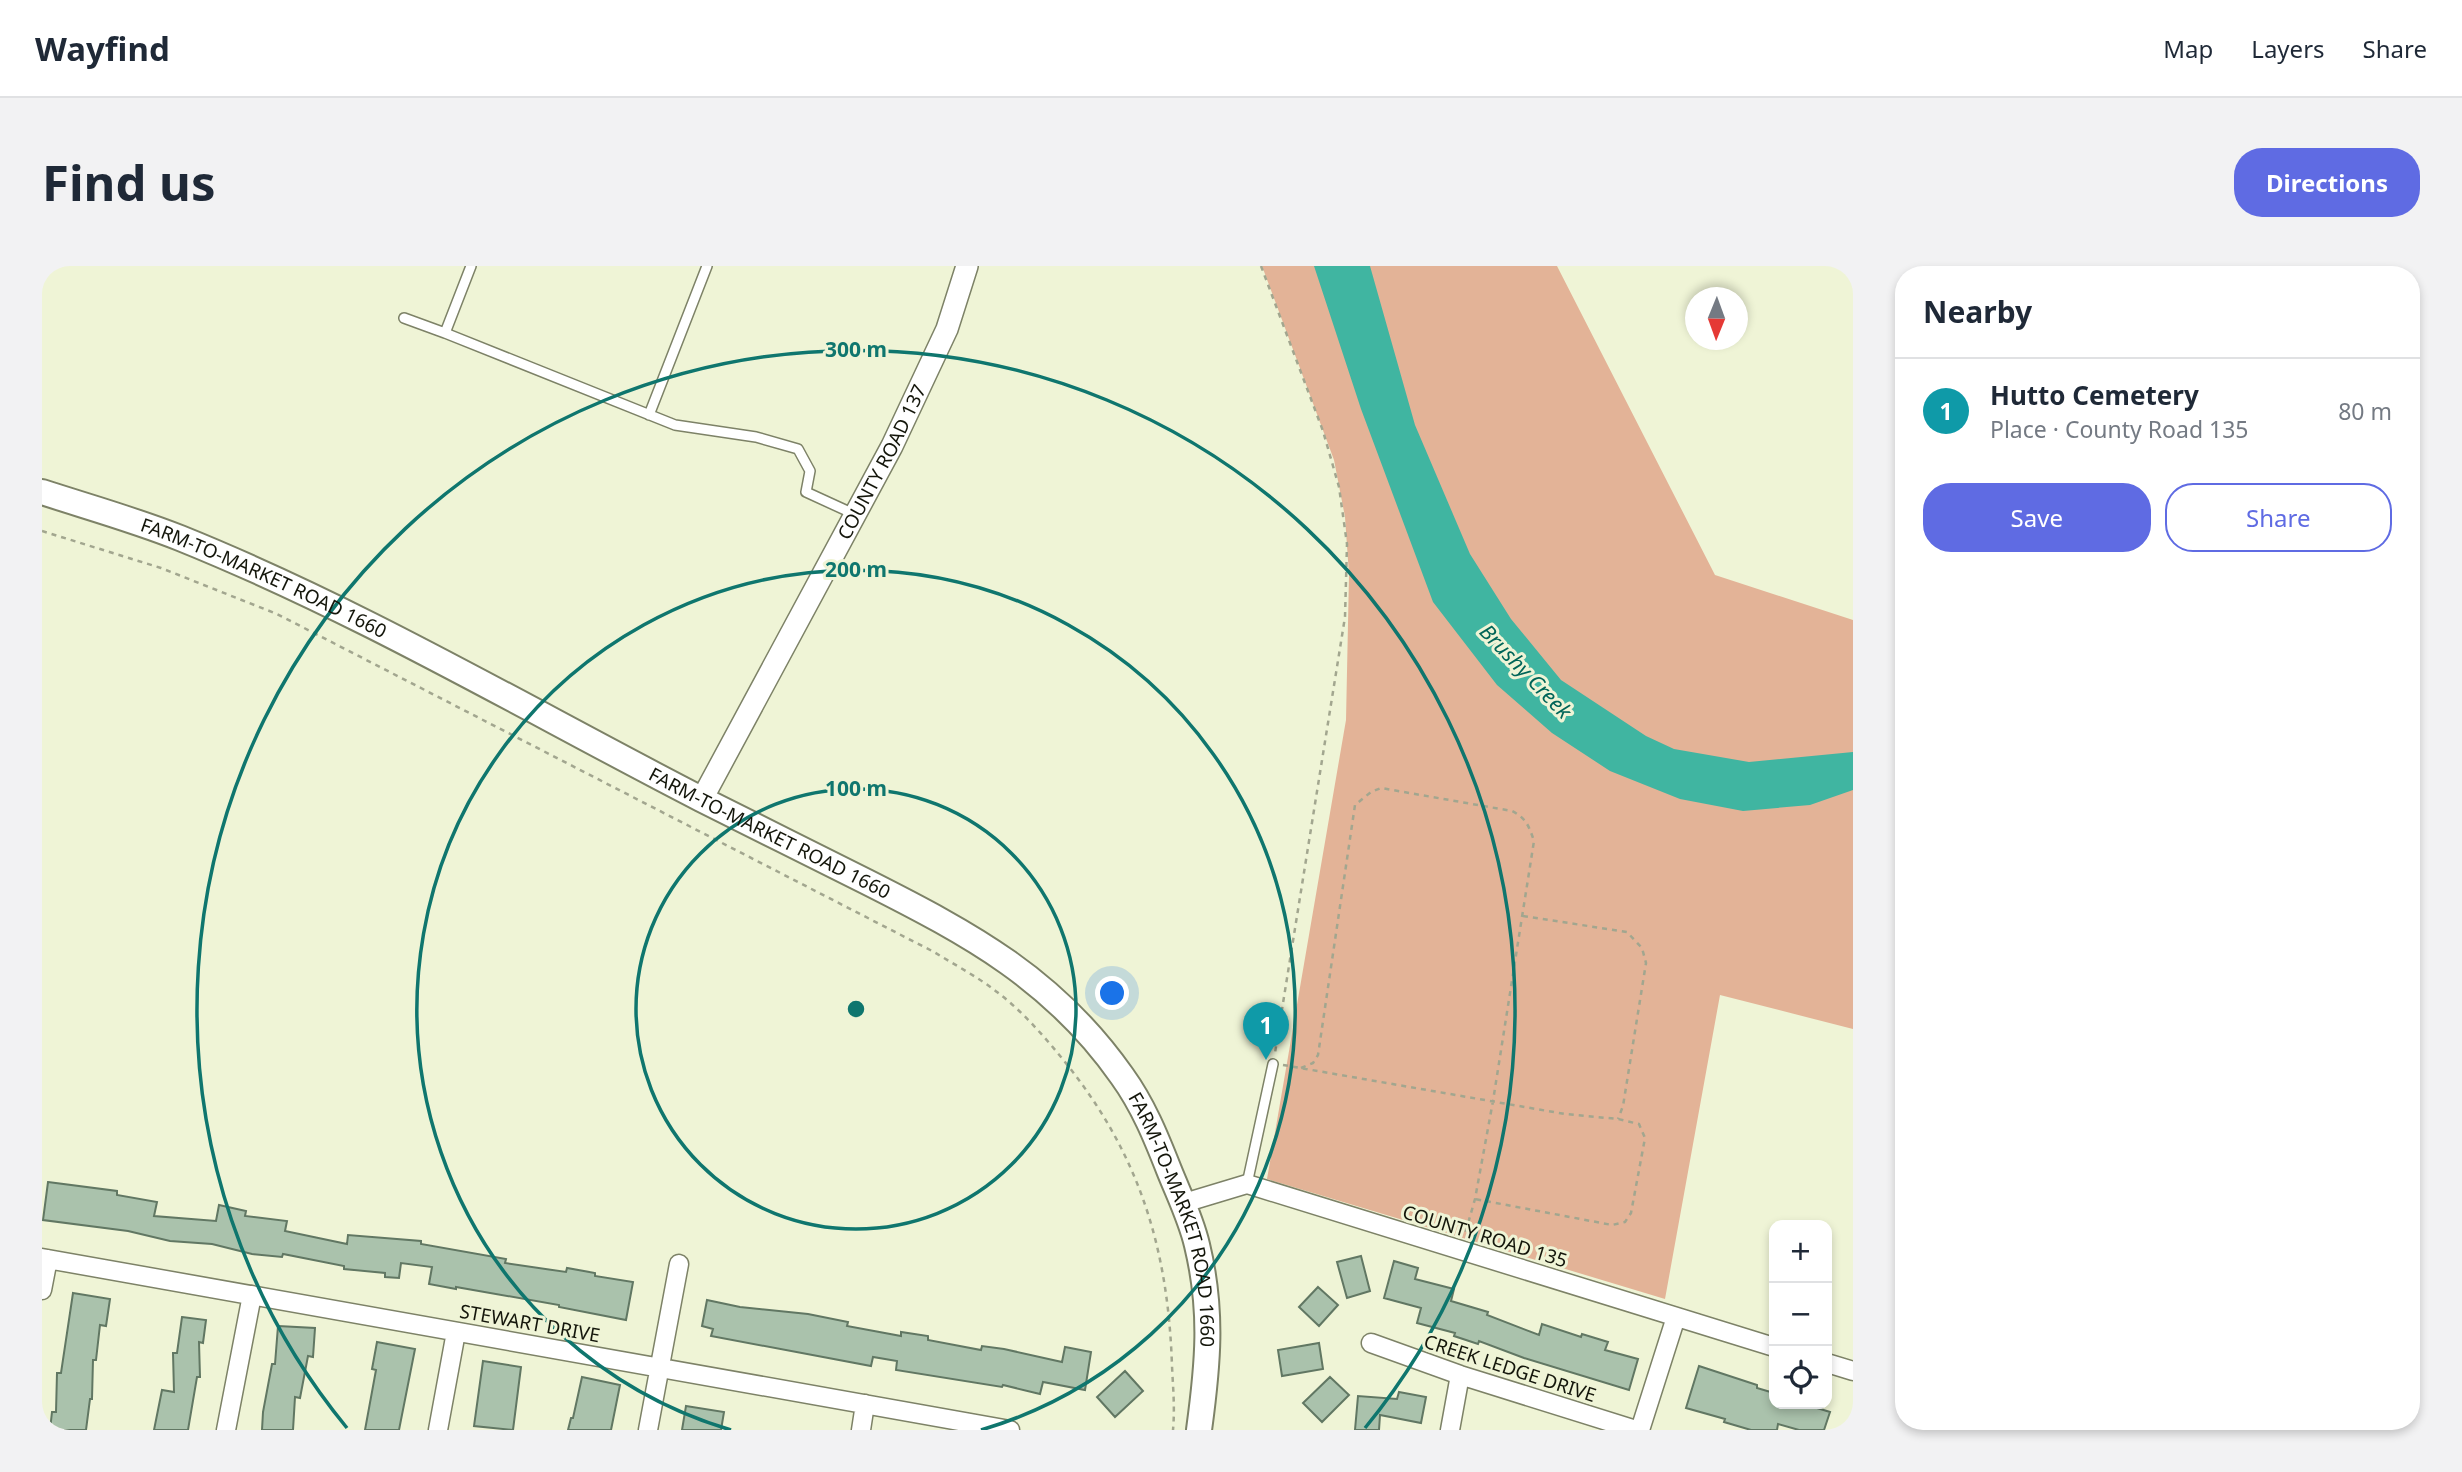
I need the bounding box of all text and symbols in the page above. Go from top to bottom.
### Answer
text: Wayfind [35,26,170,71]
text: Map [2163,32,2213,65]
text: Layers [2251,32,2325,65]
text: Share [2363,32,2427,65]
button: Directions [2234,148,2420,217]
text: Find us [42,149,216,215]
north arrow [1685,287,1748,350]
text: Nearby [1923,291,2032,332]
text: 300 m [825,335,887,363]
text: Hutto Cemetery [1990,377,2199,413]
street label: COUNTY ROAD 137 [831,380,932,544]
text: 1 [1939,395,1953,427]
text: 80 m [2338,395,2392,427]
text: Place · County Road 135 [1990,413,2249,445]
button: Save [1923,483,2151,552]
button: Share [2165,483,2392,552]
street label: FARM-TO-MARKET ROAD 1660 [137,512,391,644]
text: 200 m [825,555,887,583]
water label: Brushy Creek [1474,618,1579,725]
street label: FARM-TO-MARKET ROAD 1660 [644,761,895,905]
text: 100 m [825,774,887,802]
your location [1095,976,1129,1010]
centre of rings [844,997,868,1021]
pin: 1 [1243,1002,1289,1060]
street label: FARM-TO-MARKET ROAD 1660 [1122,1087,1220,1347]
street label: COUNTY ROAD 135 [1399,1199,1571,1273]
map controls [1769,1220,1832,1409]
button: + [1769,1220,1832,1283]
button: − [1769,1283,1832,1346]
street label: STEWART DRIVE [458,1298,602,1348]
street label: CREEK LEDGE DRIVE [1421,1328,1599,1408]
button: locate [1769,1346,1832,1409]

